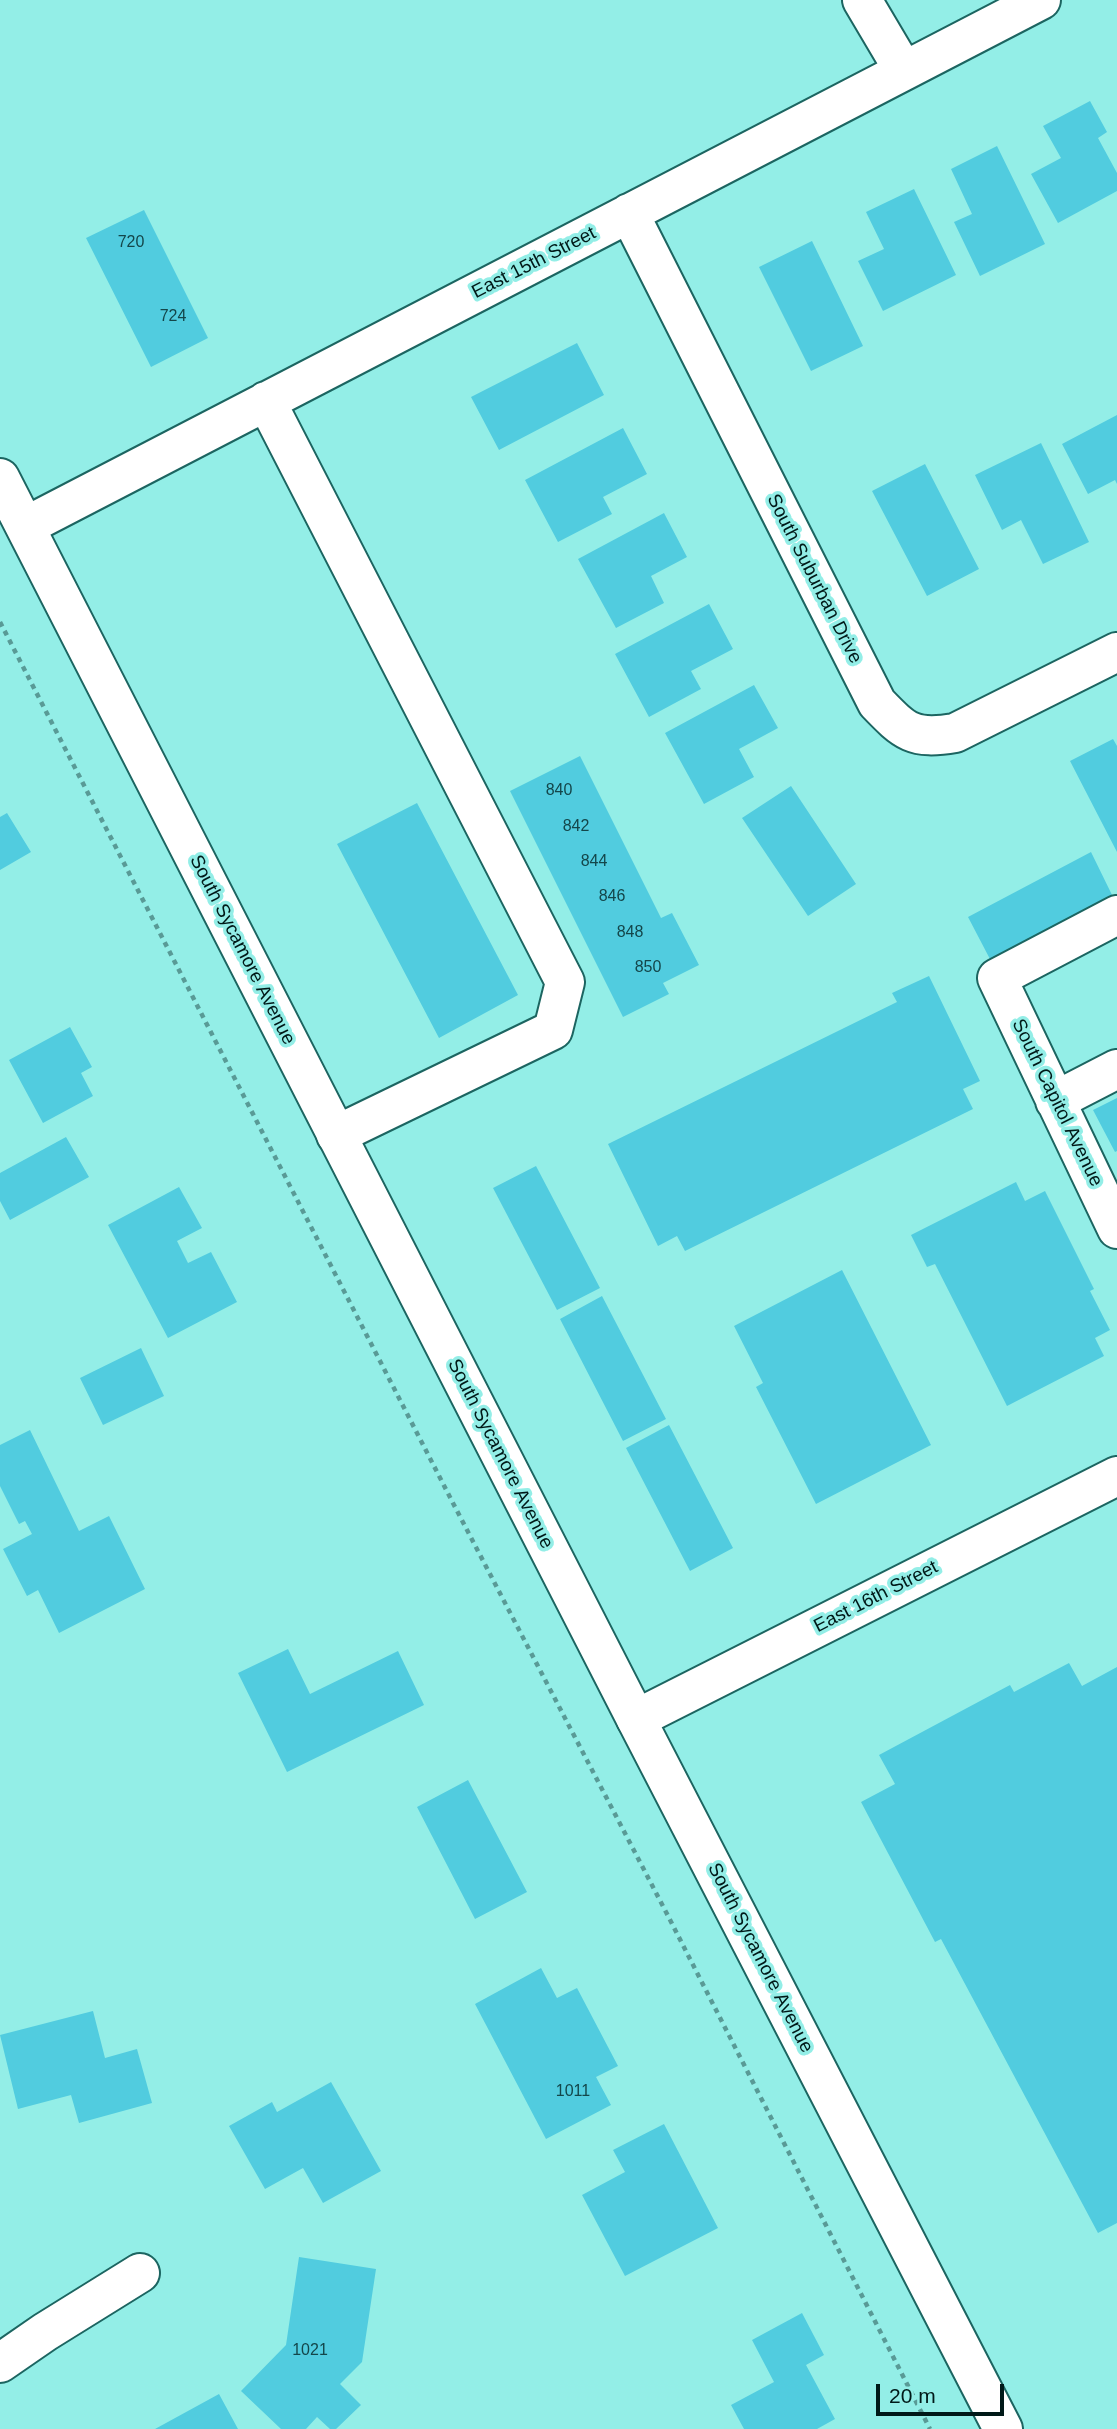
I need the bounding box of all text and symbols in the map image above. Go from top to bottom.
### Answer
street label: East 15th Street [468,222,600,304]
house number: 720 [118,233,144,253]
house number: 724 [160,307,186,327]
street label: South Suburban Drive [761,491,867,667]
house number: 840 [546,781,572,801]
house number: 842 [563,817,589,837]
street label: South Sycamore Avenue [184,851,300,1049]
house number: 844 [581,852,607,872]
house number: 846 [599,887,625,907]
house number: 848 [617,923,643,943]
house number: 850 [635,958,661,978]
street label: South Capitol Avenue [1007,1016,1107,1190]
street label: South Sycamore Avenue [442,1355,558,1553]
street label: East 16th Street [810,1556,942,1638]
street label: South Sycamore Avenue [702,1859,818,2057]
house number: 1011 [556,2082,590,2102]
house number: 1021 [292,2341,328,2361]
scale bar [879,2370,1007,2414]
text: 20 m [889,2384,936,2407]

